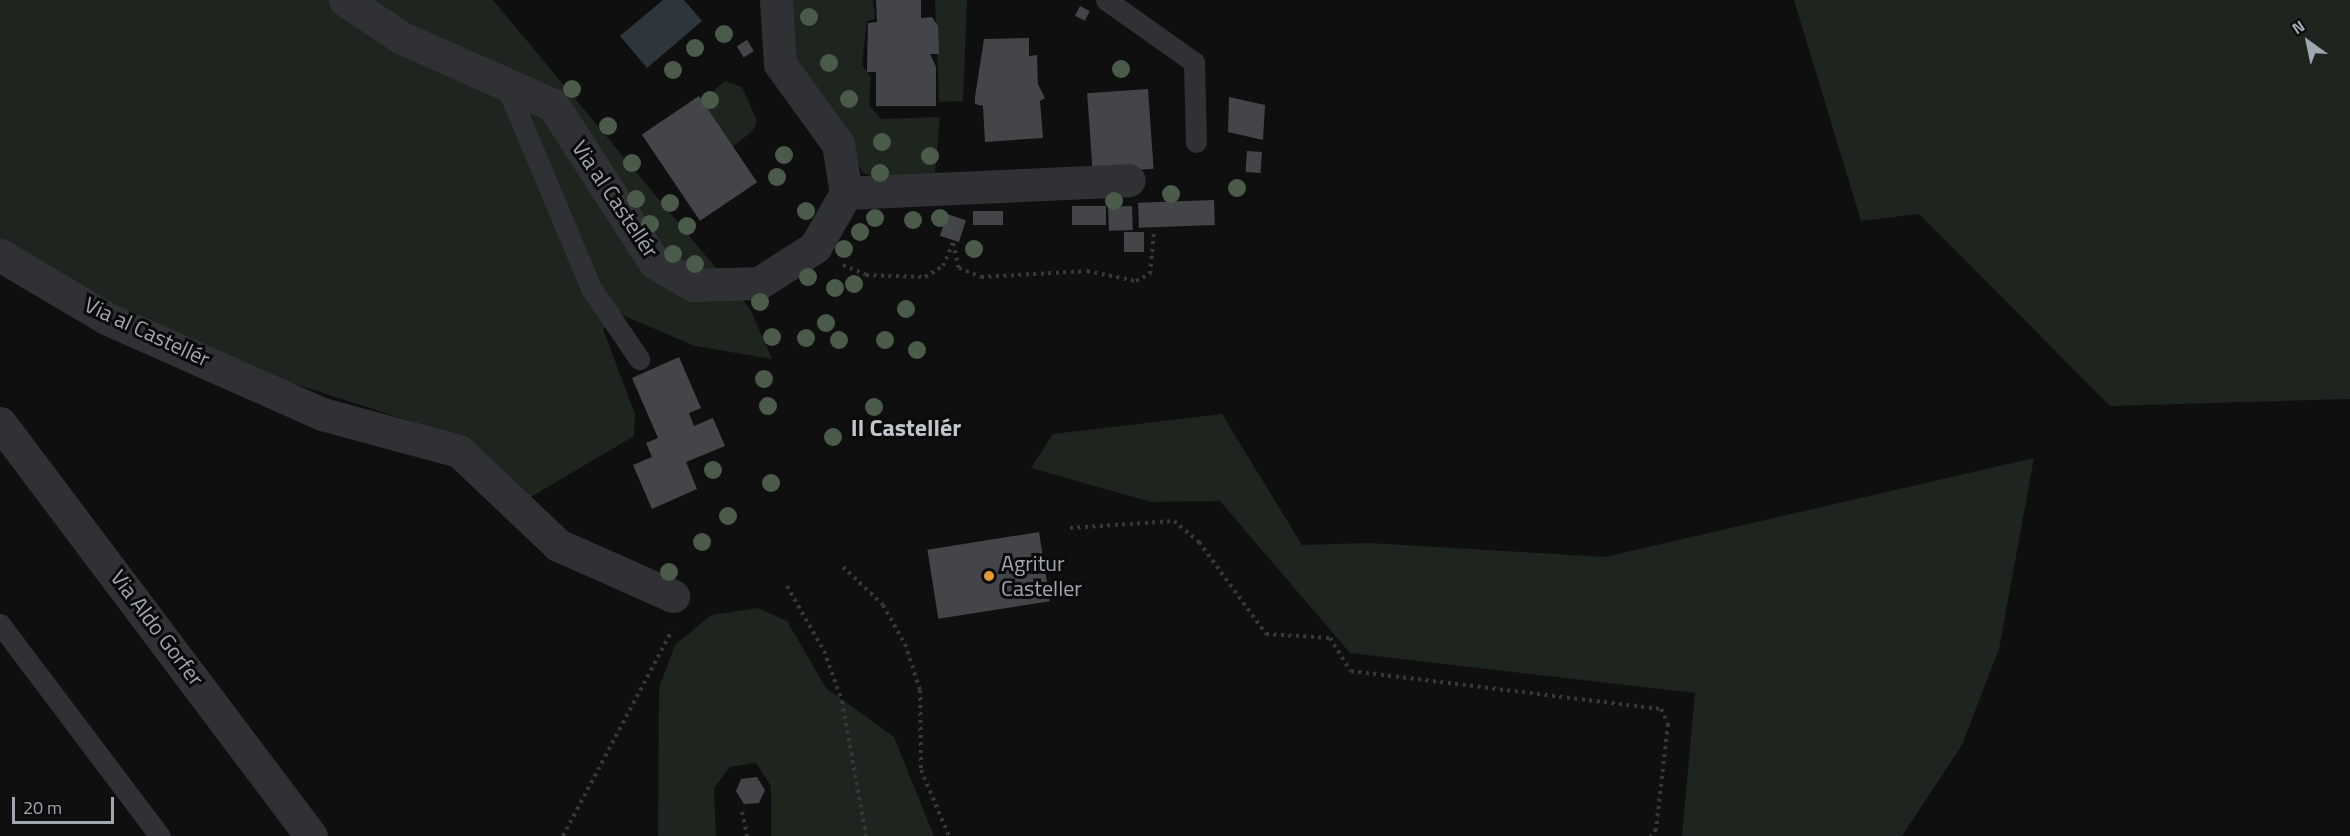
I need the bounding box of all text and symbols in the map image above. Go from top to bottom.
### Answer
north arrow [2278,12,2338,72]
text: N [2287,14,2309,40]
street label: Via al Castellér [566,136,664,262]
street label: Via al Castellér [80,291,214,373]
district label: Il Castellér [851,414,961,442]
place label: Agritur Casteller [1001,550,1082,602]
street label: Via Aldo Gorfer [105,565,209,691]
marker: Agritur Casteller [982,569,996,583]
scale bar [15,785,117,823]
text: 20 m [23,794,62,821]

